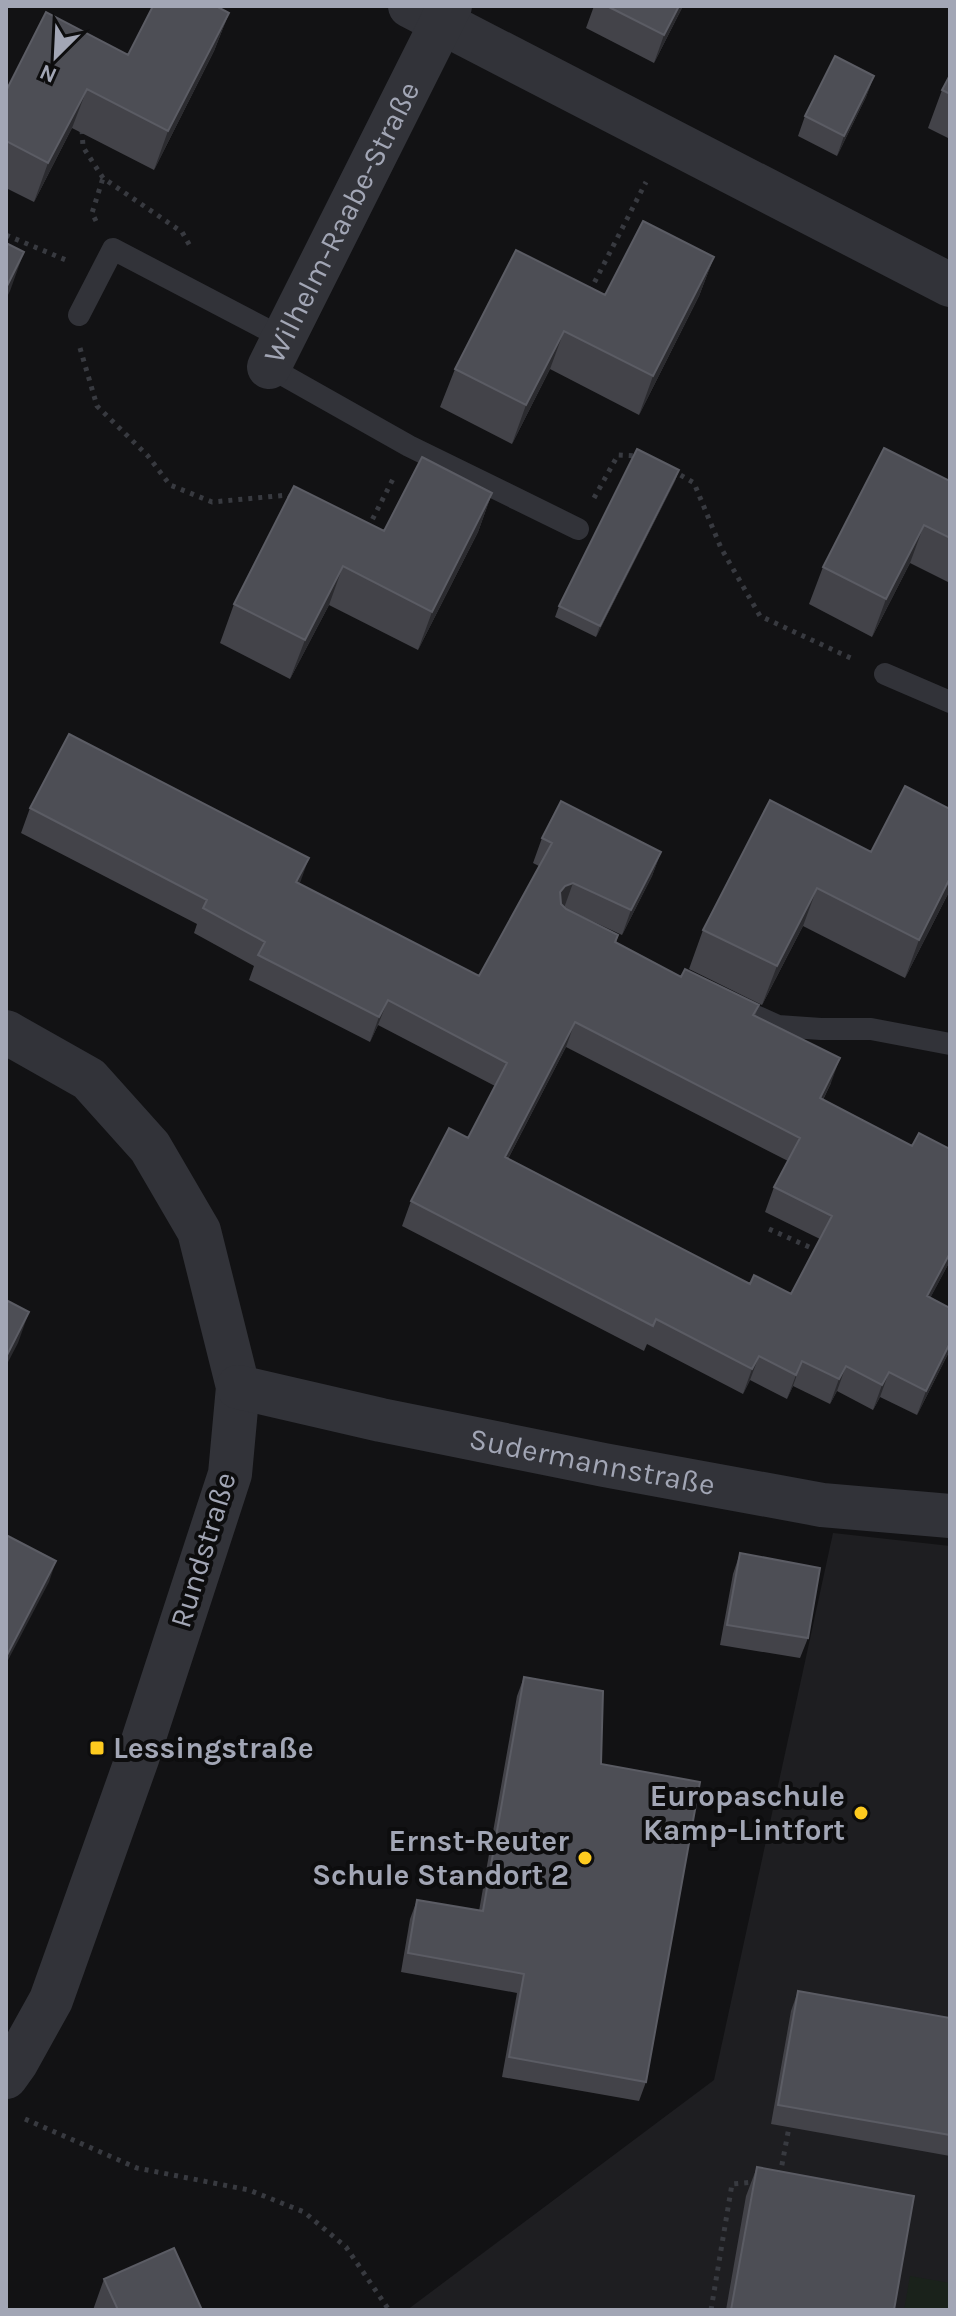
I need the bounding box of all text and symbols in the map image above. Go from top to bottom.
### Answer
north arrow [16,16,96,96]
text: N [36,58,61,88]
street label: Wilhelm-Raabe-Straße [256,75,427,369]
street label: Sudermannstraße [466,1420,718,1503]
street label: Rundstraße [162,1468,244,1632]
place label: Lessingstraße [113,1730,314,1766]
marker: Lessingstraße [88,1739,106,1757]
place label: Europaschule Kamp-Lintfort [643,1778,845,1848]
marker: Europaschule Kamp-Lintfort [852,1804,870,1822]
place label: Ernst-Reuter Schule Standort 2 [312,1823,569,1893]
marker: Ernst-Reuter Schule Standort 2 [576,1849,594,1867]

